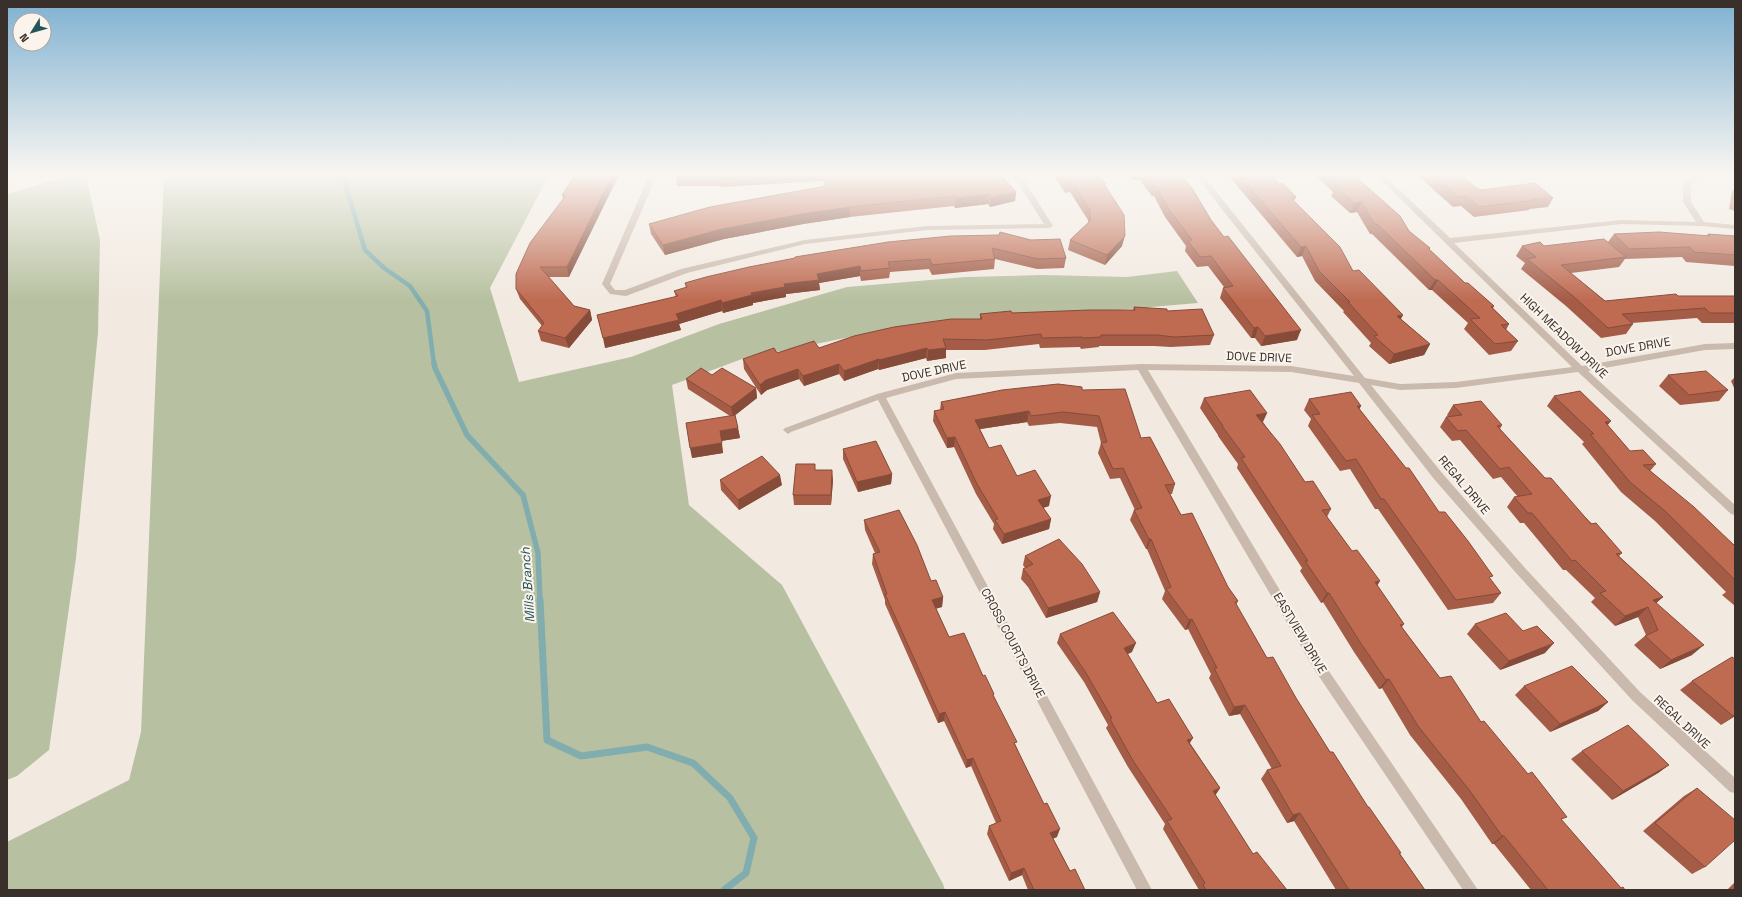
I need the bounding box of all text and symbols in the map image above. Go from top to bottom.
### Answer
north arrow [12,12,52,52]
text: N [16,31,32,45]
street label: HIGH MEADOW DRIVE [1517,290,1612,382]
street label: DOVE DRIVE [1604,333,1672,361]
street label: DOVE DRIVE [1226,348,1292,366]
street label: DOVE DRIVE [900,356,968,386]
street label: REGAL DRIVE [1435,452,1493,518]
water label: Mills Branch [516,546,539,623]
street label: CROSS COURTS DRIVE [977,585,1049,701]
street label: EASTVIEW DRIVE [1270,590,1331,677]
street label: REGAL DRIVE [1650,692,1714,752]

